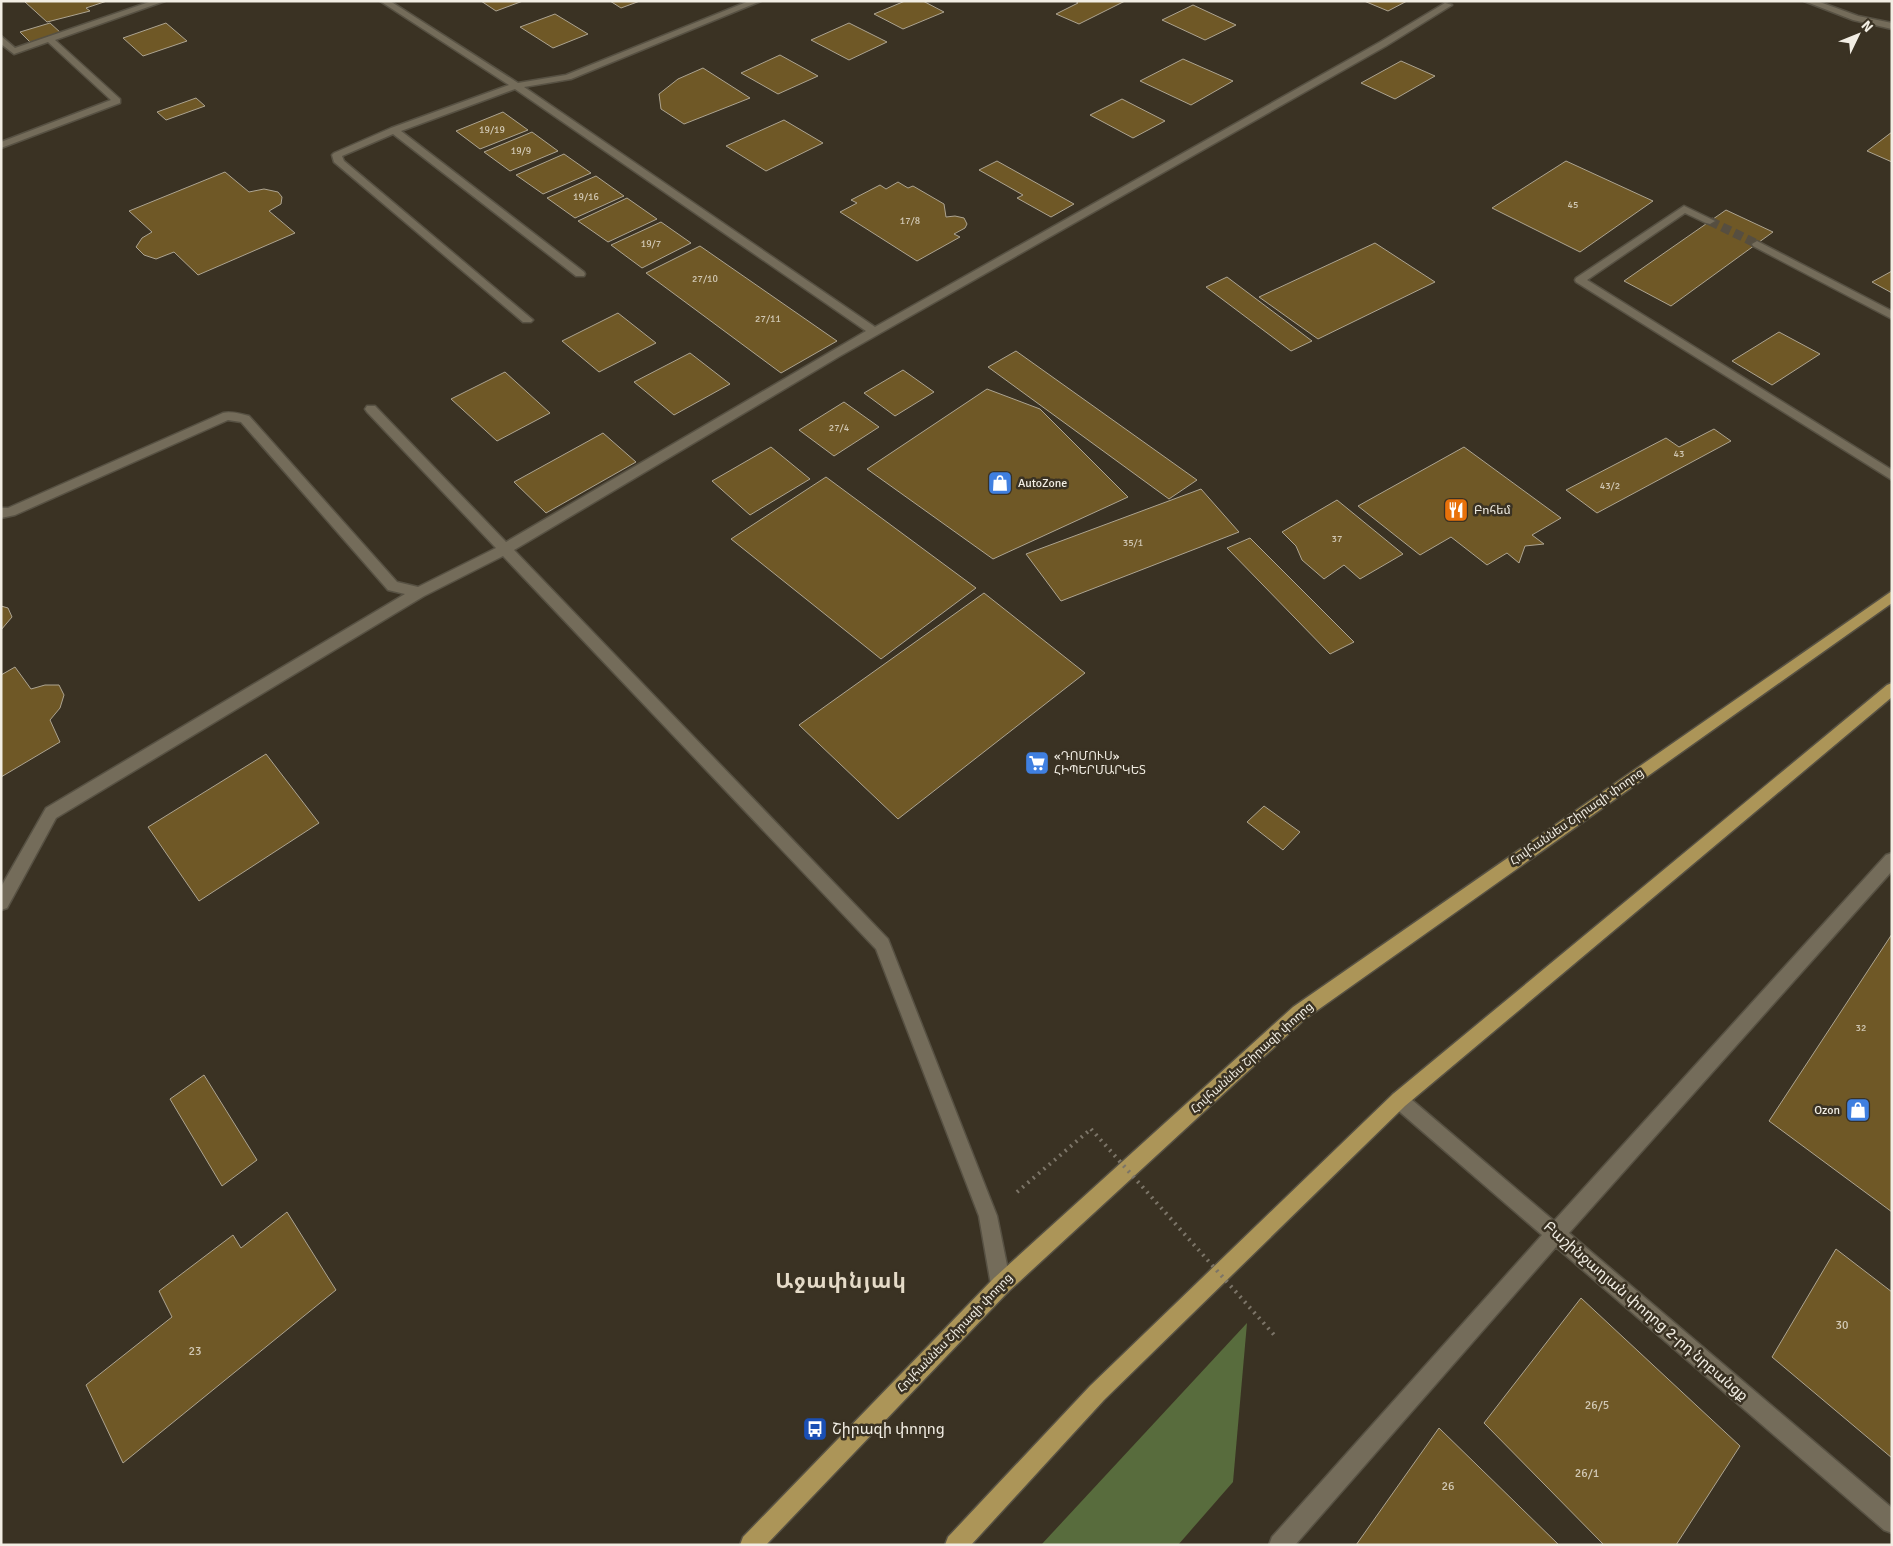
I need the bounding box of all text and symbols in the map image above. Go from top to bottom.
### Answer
north arrow [1833,10,1883,60]
text: N [1858,17,1877,36]
house number: 19/19 [479,124,505,136]
house number: 19/9 [511,145,531,157]
house number: 19/16 [573,191,599,203]
house number: 45 [1568,199,1578,211]
house number: 17/8 [900,215,920,227]
house number: 19/7 [641,238,661,250]
house number: 27/10 [692,273,718,285]
house number: 27/11 [755,313,781,325]
house number: 27/4 [829,422,850,434]
house number: 43 [1674,448,1684,460]
shop icon: AutoZone [987,470,1013,496]
place label: AutoZone [1018,476,1067,491]
house number: 43/2 [1600,480,1620,492]
restaurant icon: Բոհեմ [1443,497,1469,523]
place label: Բոհեմ [1474,503,1511,518]
house number: 37 [1332,533,1342,545]
house number: 35/1 [1123,537,1143,549]
place label: «ԴՈՄՈՒՍ» ՀԻՊԵՐՄԱՐԿԵՏ [1054,749,1146,778]
supermarket icon: «ԴՈՄՈՒՍ» ՀԻՊԵՐՄԱՐԿԵՏ [1024,750,1050,776]
street label: Հովհաննես Շիրազի փողոց [1507,765,1647,869]
street label: Հովհաննես Շիրազի փողոց [1188,999,1316,1117]
house number: 32 [1856,1022,1866,1034]
shop icon: Ozon [1845,1097,1871,1123]
place label: Ozon [1814,1103,1840,1118]
street label: Բաշինջաղյան փողոց 2-րդ նրբանցք [1540,1217,1752,1405]
district label: Աջափնյակ [775,1268,907,1294]
street label: Հովհաննես Շիրազի փողոց [894,1270,1016,1396]
house number: 30 [1836,1318,1848,1333]
house number: 23 [189,1344,201,1359]
house number: 26/5 [1585,1398,1609,1413]
bus stop icon: Շիրազի փողոց [802,1416,828,1442]
place label: Շիրազի փողոց [832,1420,945,1438]
house number: 26/1 [1575,1466,1599,1481]
house number: 26 [1442,1479,1454,1494]

